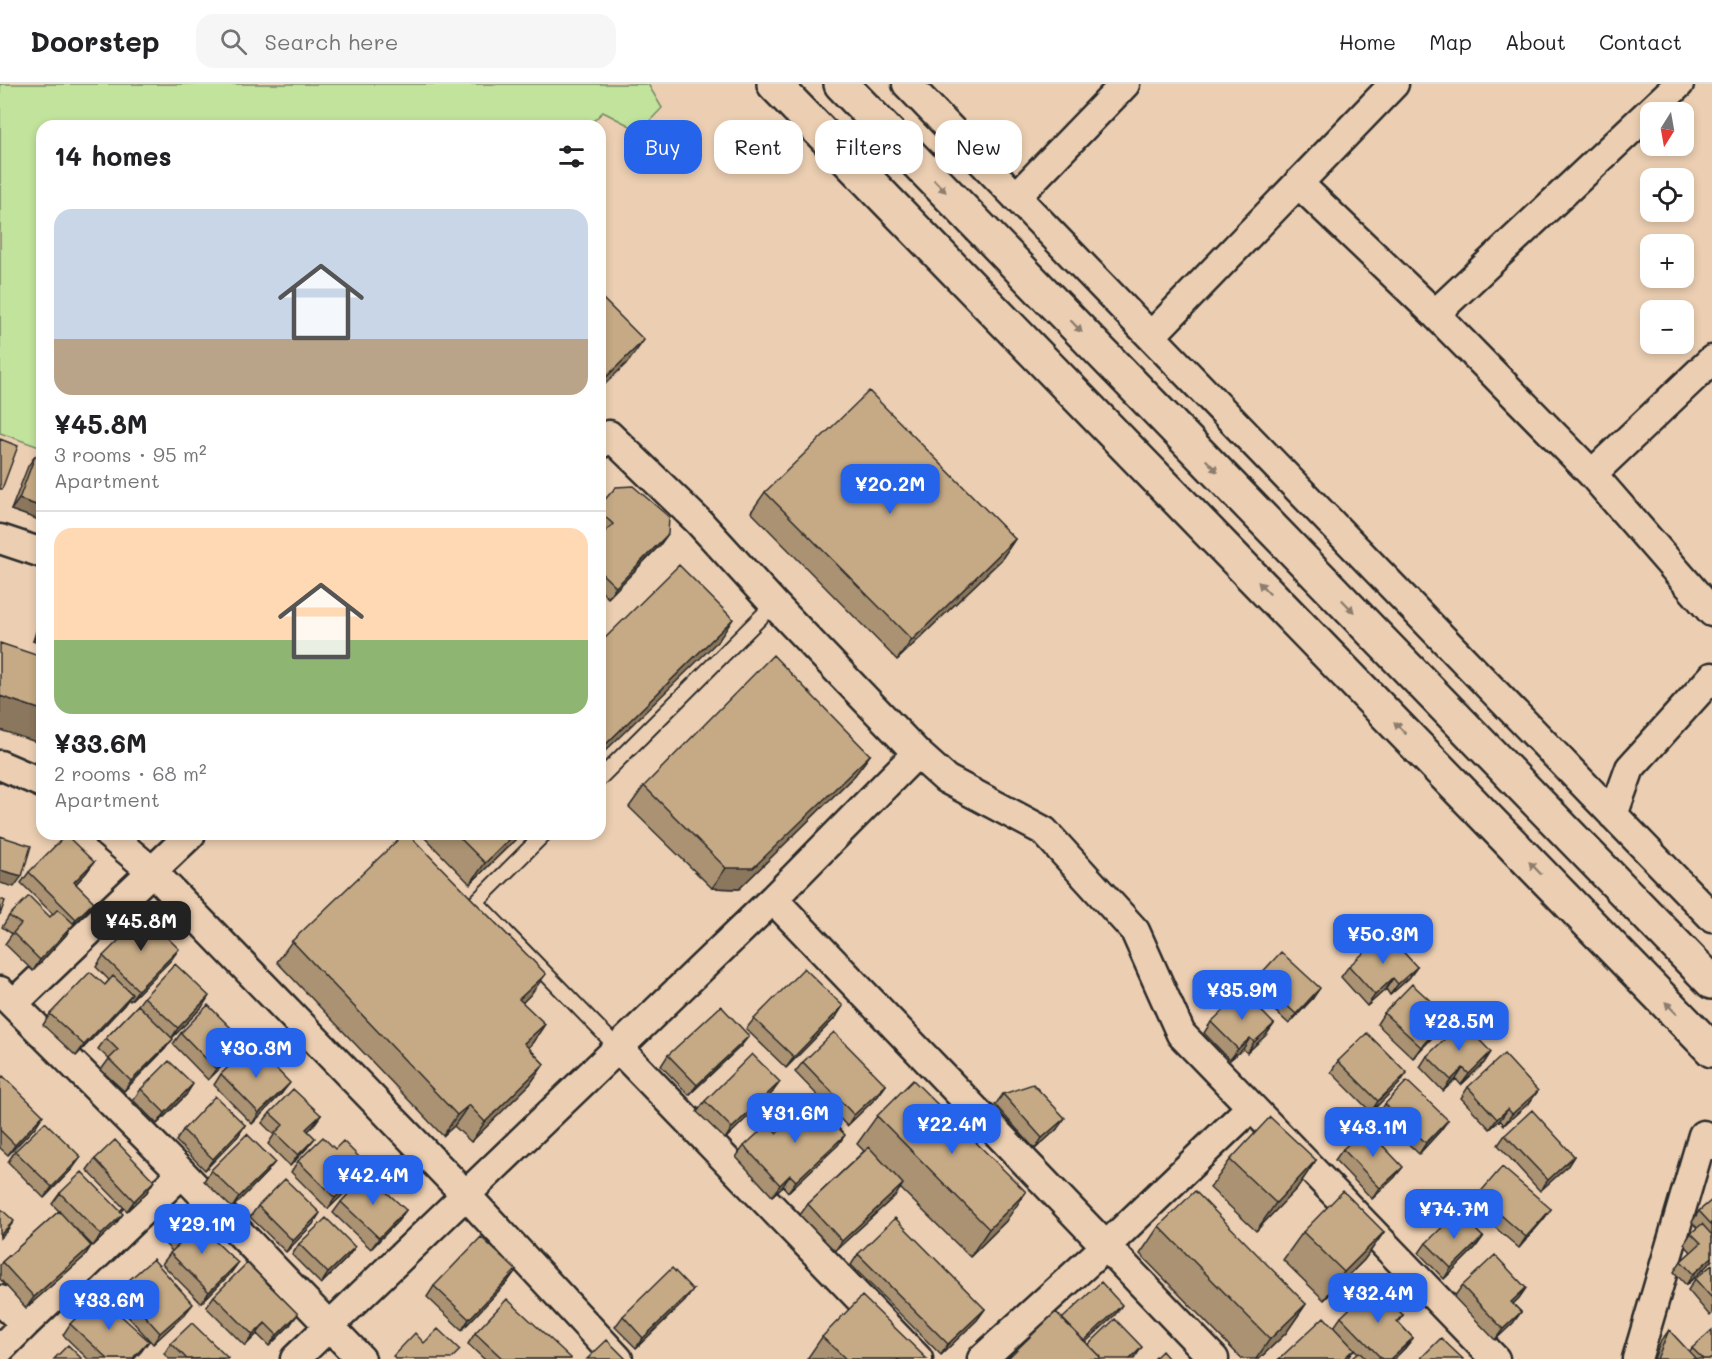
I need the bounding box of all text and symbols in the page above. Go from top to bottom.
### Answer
search box [196,14,616,68]
text: Doorstep [30,23,160,59]
icon: search [217,25,250,58]
text: Search here [265,27,398,56]
text: Home [1339,28,1396,55]
text: Map [1429,28,1472,55]
text: About [1505,28,1566,55]
text: Contact [1599,28,1682,55]
north arrow [1640,102,1694,156]
map controls [1640,102,1694,354]
chip: Buy [624,120,702,174]
chip: Rent [714,120,803,174]
chip: Filters [815,120,923,174]
chip: New [935,120,1022,174]
text: 14 homes [54,139,172,173]
icon: filters [555,140,588,173]
button: locate [1640,168,1694,222]
one-way arrow [933,179,947,193]
button: + [1640,234,1694,288]
icon: home [267,248,375,356]
button: − [1640,300,1694,354]
one-way arrow [1069,319,1083,334]
text: ¥45.8M [54,407,148,441]
text: 3 rooms · 95 m² [54,441,206,467]
one-way arrow [1205,459,1219,474]
pin: ¥20.2M [841,464,939,515]
text: Apartment [54,467,160,493]
text: ¥20.2M [855,470,925,496]
icon: home [267,567,375,675]
one-way arrow [1257,582,1271,596]
one-way arrow [1340,599,1354,613]
one-way arrow [1393,722,1407,736]
text: ¥33.6M [54,726,147,760]
text: 2 rooms · 68 m² [54,760,207,786]
text: Apartment [54,786,160,812]
one-way arrow [1529,862,1543,876]
pin: ¥45.8M [92,901,190,952]
text: ¥45.8M [105,907,177,933]
pin: ¥50.3M [1334,914,1432,965]
text: ¥50.3M [1347,920,1419,946]
pin: ¥35.9M [1193,970,1291,1021]
text: ¥35.9M [1206,976,1278,1002]
pin: ¥28.5M [1410,1001,1508,1052]
one-way arrow [1665,1001,1679,1015]
text: ¥28.5M [1424,1007,1494,1033]
pin: ¥30.3M [207,1028,305,1079]
text: ¥30.3M [220,1034,292,1060]
pin: ¥31.6M [746,1093,844,1144]
text: ¥31.6M [761,1099,829,1125]
pin: ¥22.4M [903,1104,1001,1155]
pin: ¥43.1M [1324,1107,1422,1158]
text: ¥22.4M [917,1110,987,1136]
text: ¥43.1M [1339,1113,1407,1139]
pin: ¥42.4M [324,1155,422,1206]
text: ¥42.4M [337,1161,409,1187]
pin: ¥74.7M [1405,1189,1503,1240]
text: ¥74.7M [1419,1195,1489,1221]
pin: ¥29.1M [153,1204,251,1255]
text: ¥29.1M [168,1210,236,1236]
pin: ¥32.4M [1329,1273,1427,1324]
text: ¥32.4M [1342,1279,1414,1305]
pin: ¥33.6M [60,1280,158,1331]
text: ¥33.6M [73,1286,145,1312]

